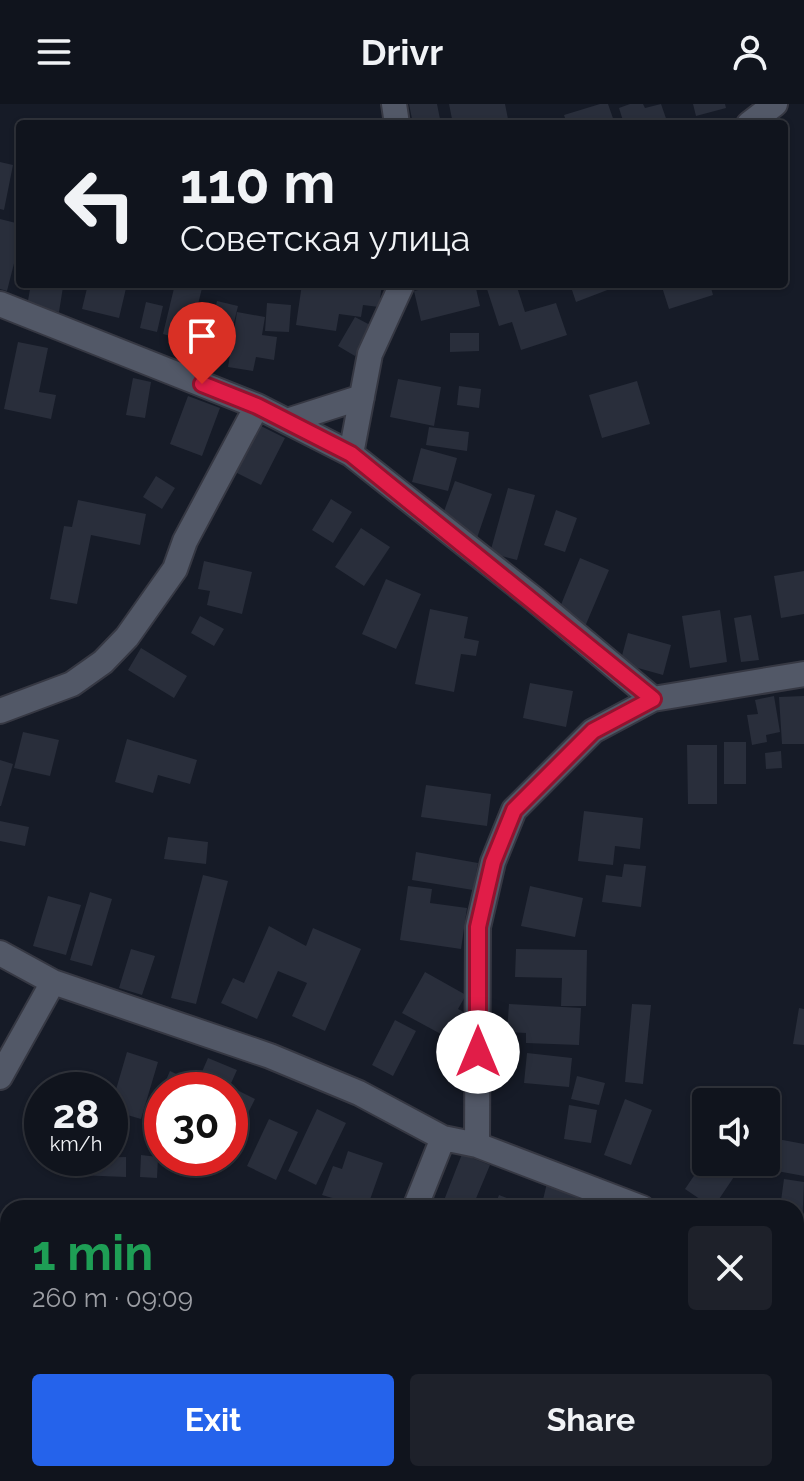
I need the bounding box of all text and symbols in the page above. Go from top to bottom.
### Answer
icon: menu [32,30,76,74]
icon: person [728,30,772,74]
text: Drivr [361,31,443,73]
text: 110 m [180,150,335,216]
icon: left [48,152,152,256]
text: Советская улица [180,217,470,259]
pin [168,302,236,384]
icon: arrive [180,314,224,358]
position arrow [436,1010,520,1094]
speed limit sign: 30 [144,1072,248,1176]
map controls [692,1088,780,1176]
button: sound [692,1088,780,1176]
text: 28 [53,1090,99,1137]
text: km/h [50,1132,102,1156]
text: 1 min [32,1225,153,1281]
button: close [688,1226,772,1310]
text: 260 m · 09:09 [32,1283,193,1313]
button: Exit [32,1374,394,1466]
button: Share [410,1374,772,1466]

